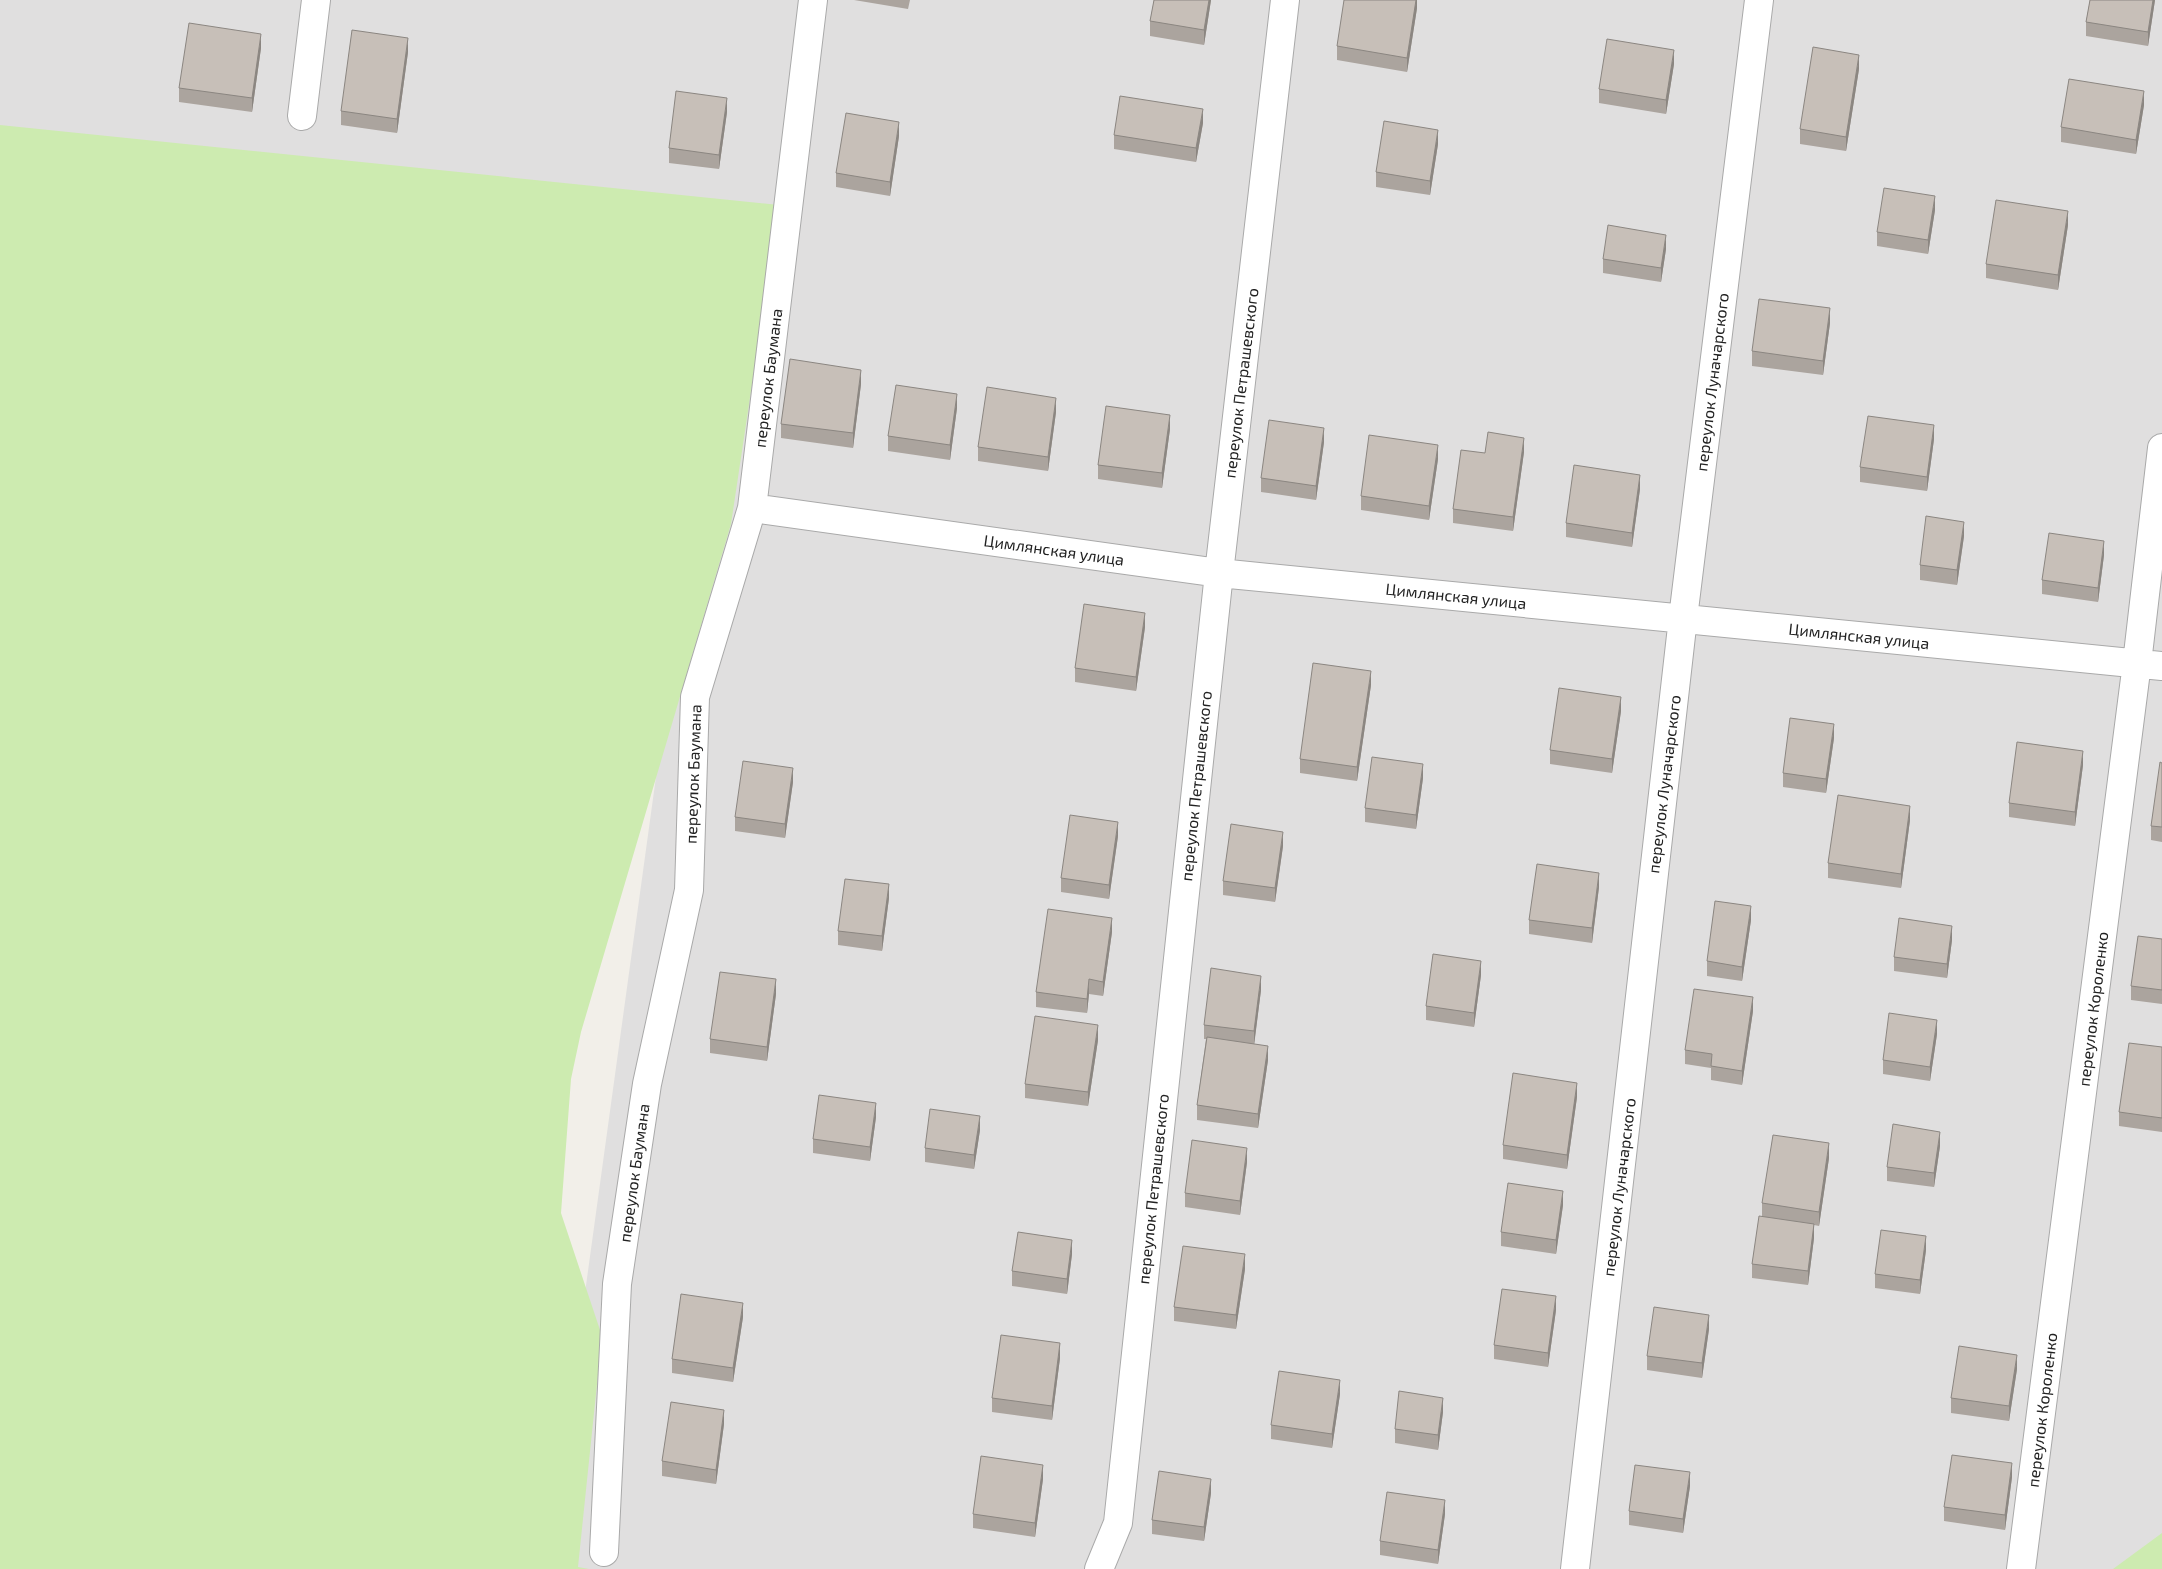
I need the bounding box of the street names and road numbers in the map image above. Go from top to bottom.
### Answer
street label: переулок Петрашевского [1219,287,1263,479]
street label: переулок Луначарского [1691,292,1733,472]
street label: переулок Баумана [750,307,786,449]
street label: Цимлянская улица [982,530,1126,570]
street label: Цимлянская улица [1385,579,1527,613]
street label: Цимлянская улица [1788,619,1930,653]
street label: переулок Петрашевского [1176,690,1216,882]
street label: переулок Луначарского [1643,694,1685,874]
street label: переулок Баумана [681,704,705,844]
street label: переулок Короленко [2074,931,2112,1087]
street label: переулок Петрашевского [1133,1093,1173,1285]
street label: переулок Луначарского [1598,1097,1640,1277]
street label: переулок Баумана [614,1102,654,1244]
street label: переулок Короленко [2023,1332,2061,1488]

